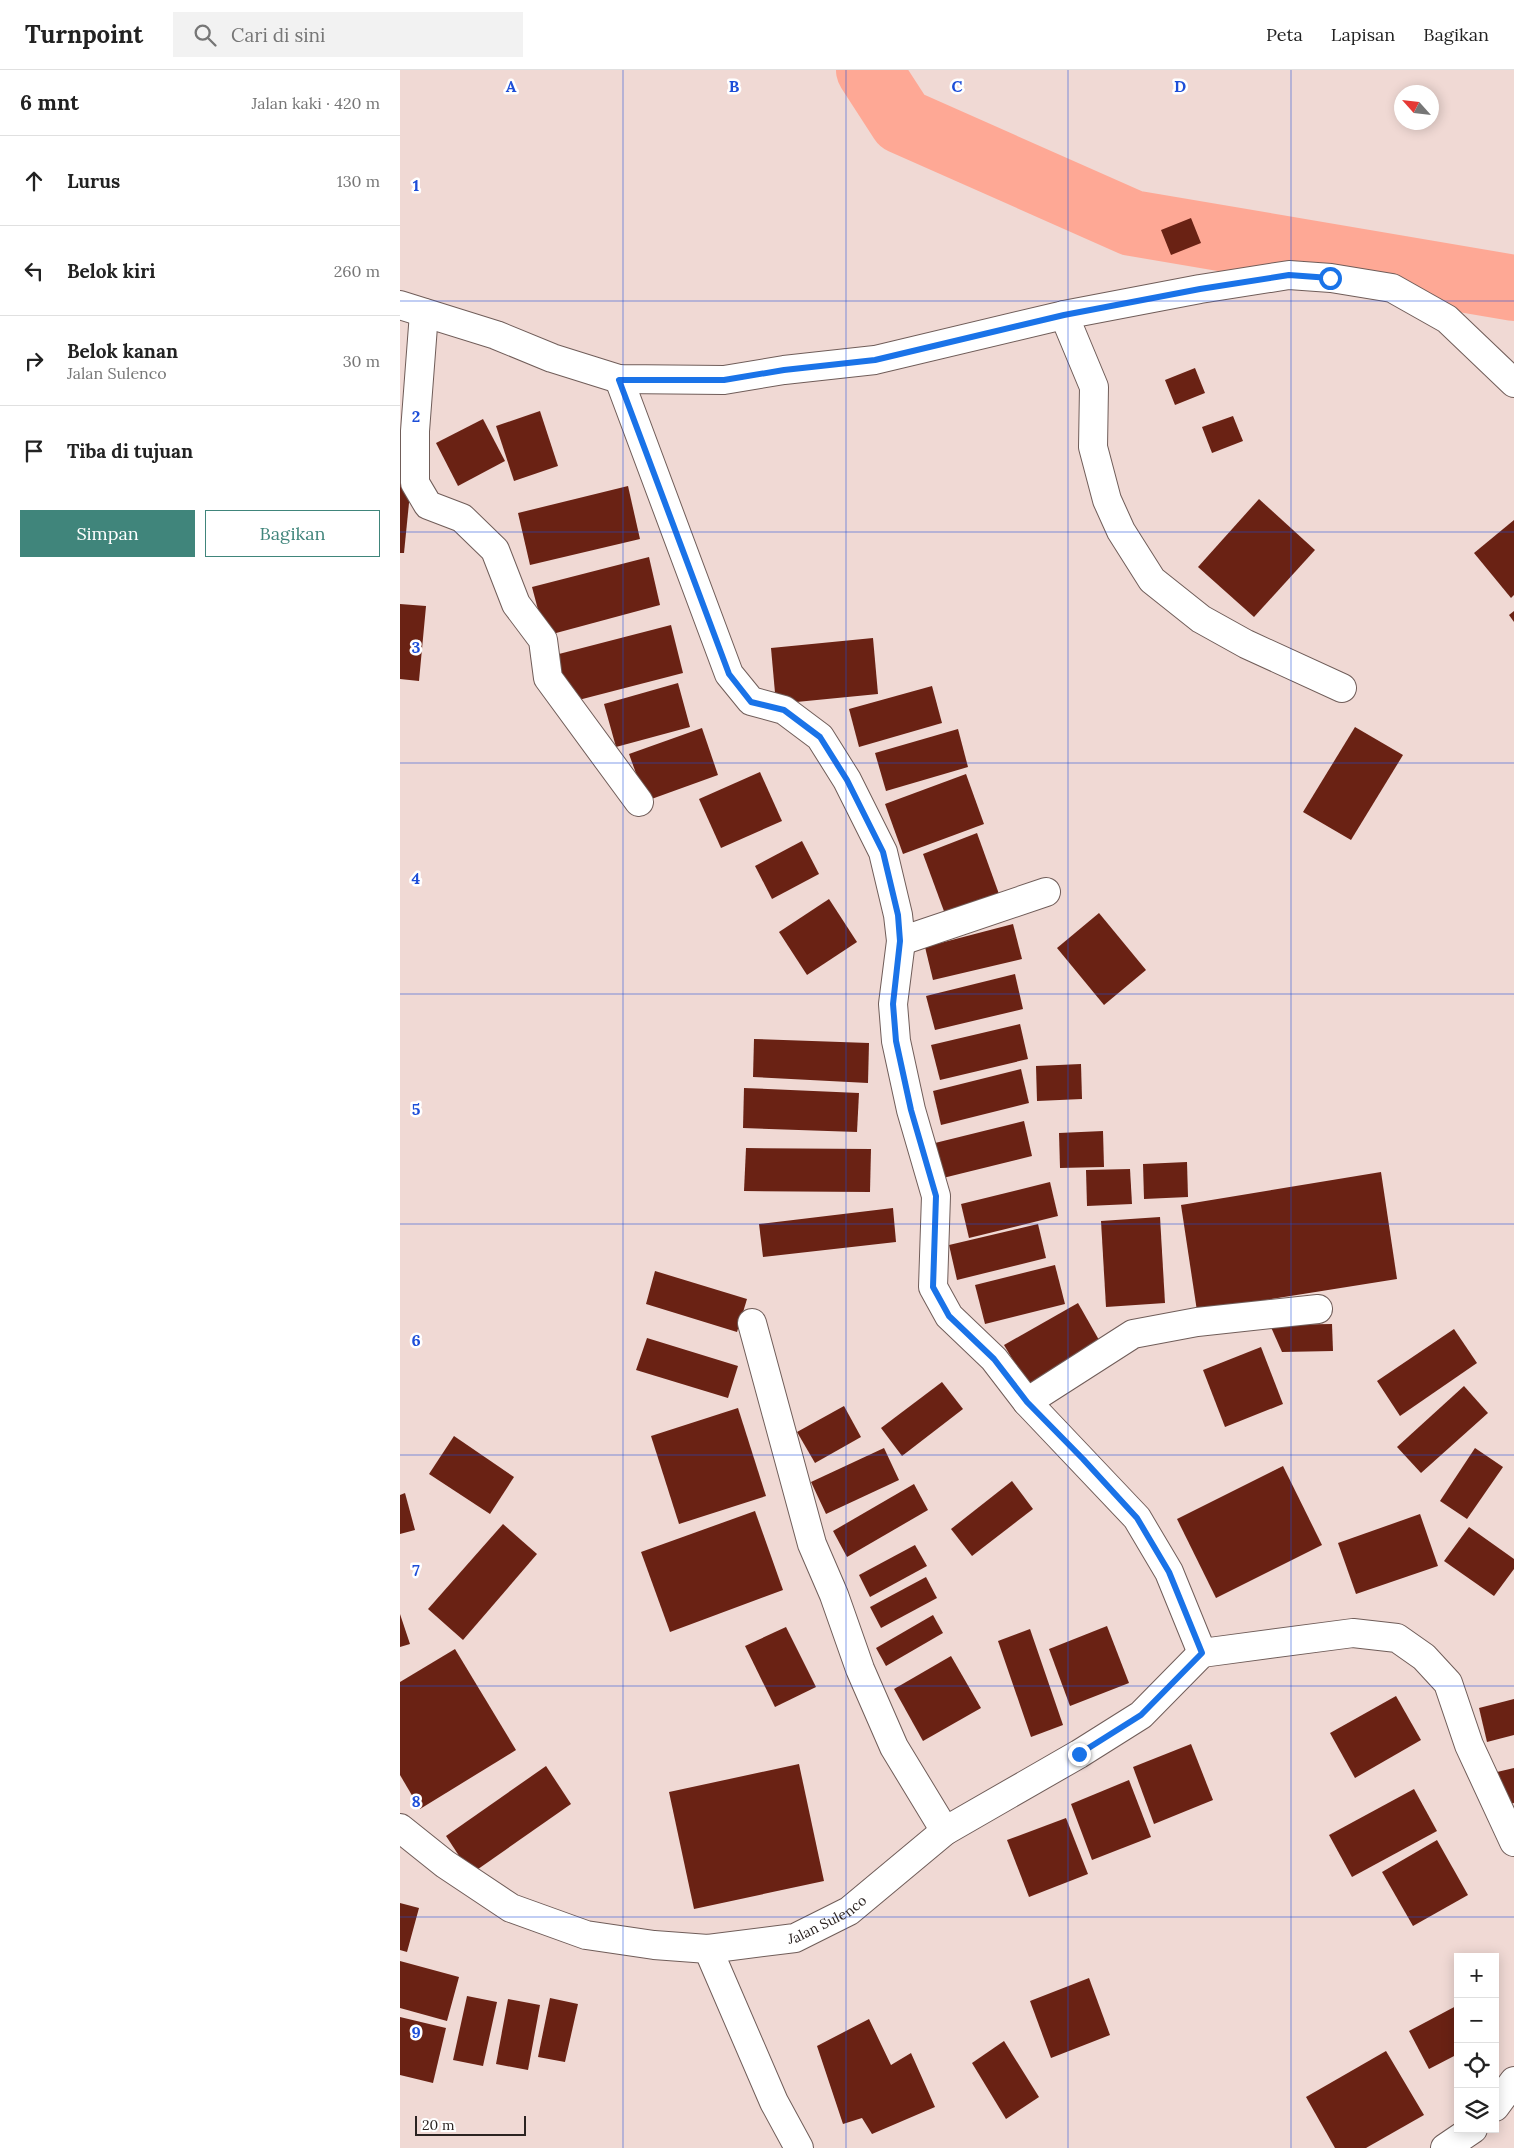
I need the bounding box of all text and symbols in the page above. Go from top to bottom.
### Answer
search box [173,12,523,57]
text: Turnpoint [25,19,143,50]
icon: search [191,21,219,49]
text: Cari di sini [231,23,325,47]
text: Peta [1266,23,1303,46]
text: Lapisan [1331,23,1395,46]
text: Bagikan [1423,23,1489,46]
text: A [506,76,517,96]
text: B [729,76,740,96]
text: C [951,76,963,96]
text: D [1174,76,1186,96]
north arrow [1394,85,1439,130]
text: 6 mnt [20,89,79,116]
text: Jalan kaki · 420 m [251,93,380,113]
icon: ahead [20,167,48,195]
text: Lurus [67,169,120,193]
text: 130 m [337,171,380,191]
text: 1 [413,175,419,195]
icon: left [20,257,48,285]
text: Belok kiri [67,259,156,283]
text: 260 m [334,261,380,281]
route start [1319,267,1342,290]
text: Belok kanan [67,339,178,363]
icon: right [20,347,48,375]
text: 30 m [343,351,380,371]
text: Jalan Sulenco [67,363,167,383]
text: 2 [412,406,420,426]
icon: arrive [20,437,48,465]
text: Tiba di tujuan [67,439,193,463]
button: Simpan [20,510,195,557]
button: Bagikan [205,510,380,557]
text: 3 [412,637,421,657]
text: 4 [412,868,421,888]
text: 5 [412,1099,421,1119]
text: 6 [411,1330,421,1350]
text: 7 [412,1560,420,1580]
route end [1068,1743,1091,1766]
text: 8 [411,1791,421,1811]
street label: Jalan Sulenco [786,1891,870,1948]
map controls [1454,1953,1499,2133]
button: + [1454,1953,1499,1998]
button: − [1454,1998,1499,2043]
text: 9 [411,2022,421,2042]
button: locate [1454,2043,1499,2088]
button: layers [1454,2088,1499,2133]
scale bar [415,2113,526,2136]
text: 20 m [422,2116,454,2134]

